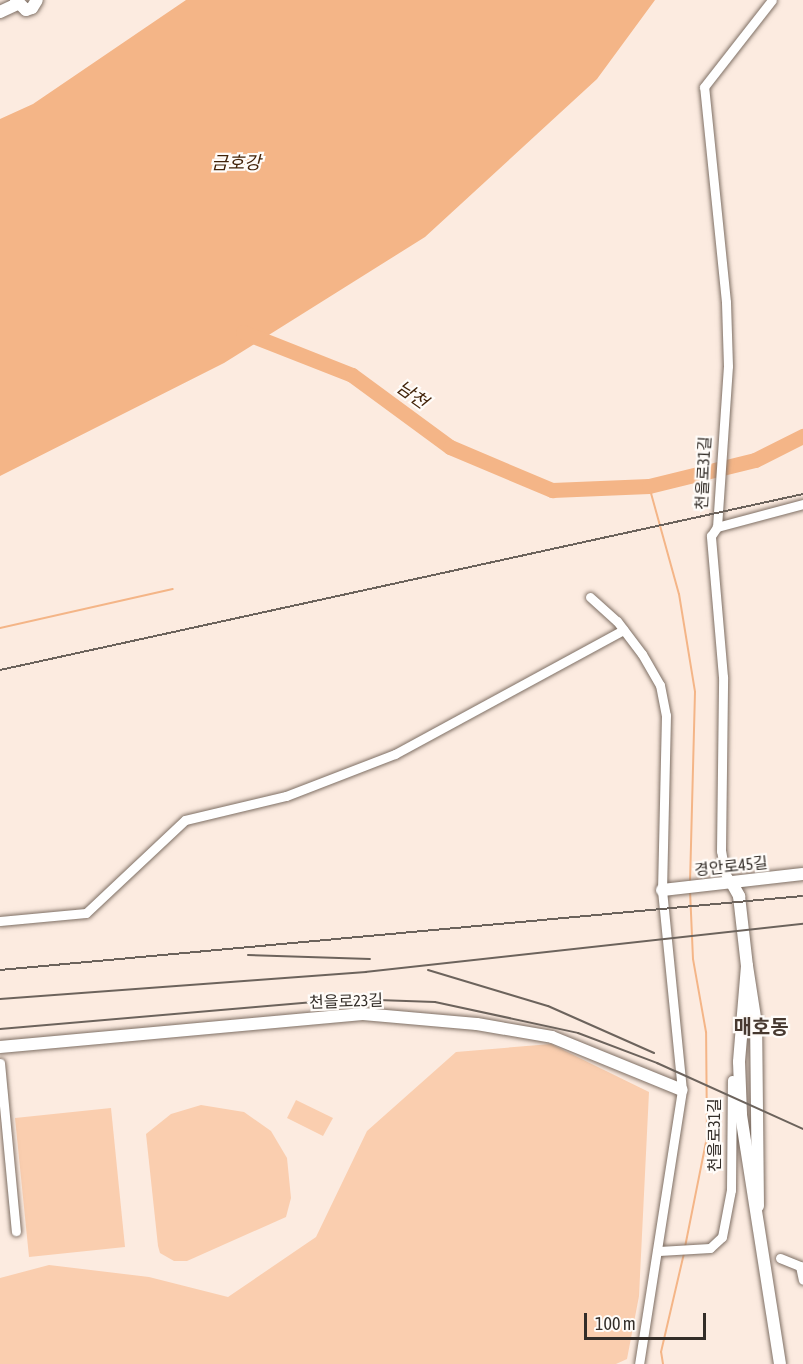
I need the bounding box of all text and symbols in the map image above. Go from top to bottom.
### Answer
water label: 금호강 [211,152,261,174]
water label: 남천 [392,377,432,413]
street label: 천을로31길 [691,436,715,510]
street label: 경안로45길 [693,853,769,879]
street label: 천을로23길 [309,990,383,1012]
district label: 매호동 [733,1014,789,1038]
street label: 천을로31길 [704,1098,724,1172]
scale bar [587,1301,708,1339]
text: 100 m [595,1313,636,1334]

